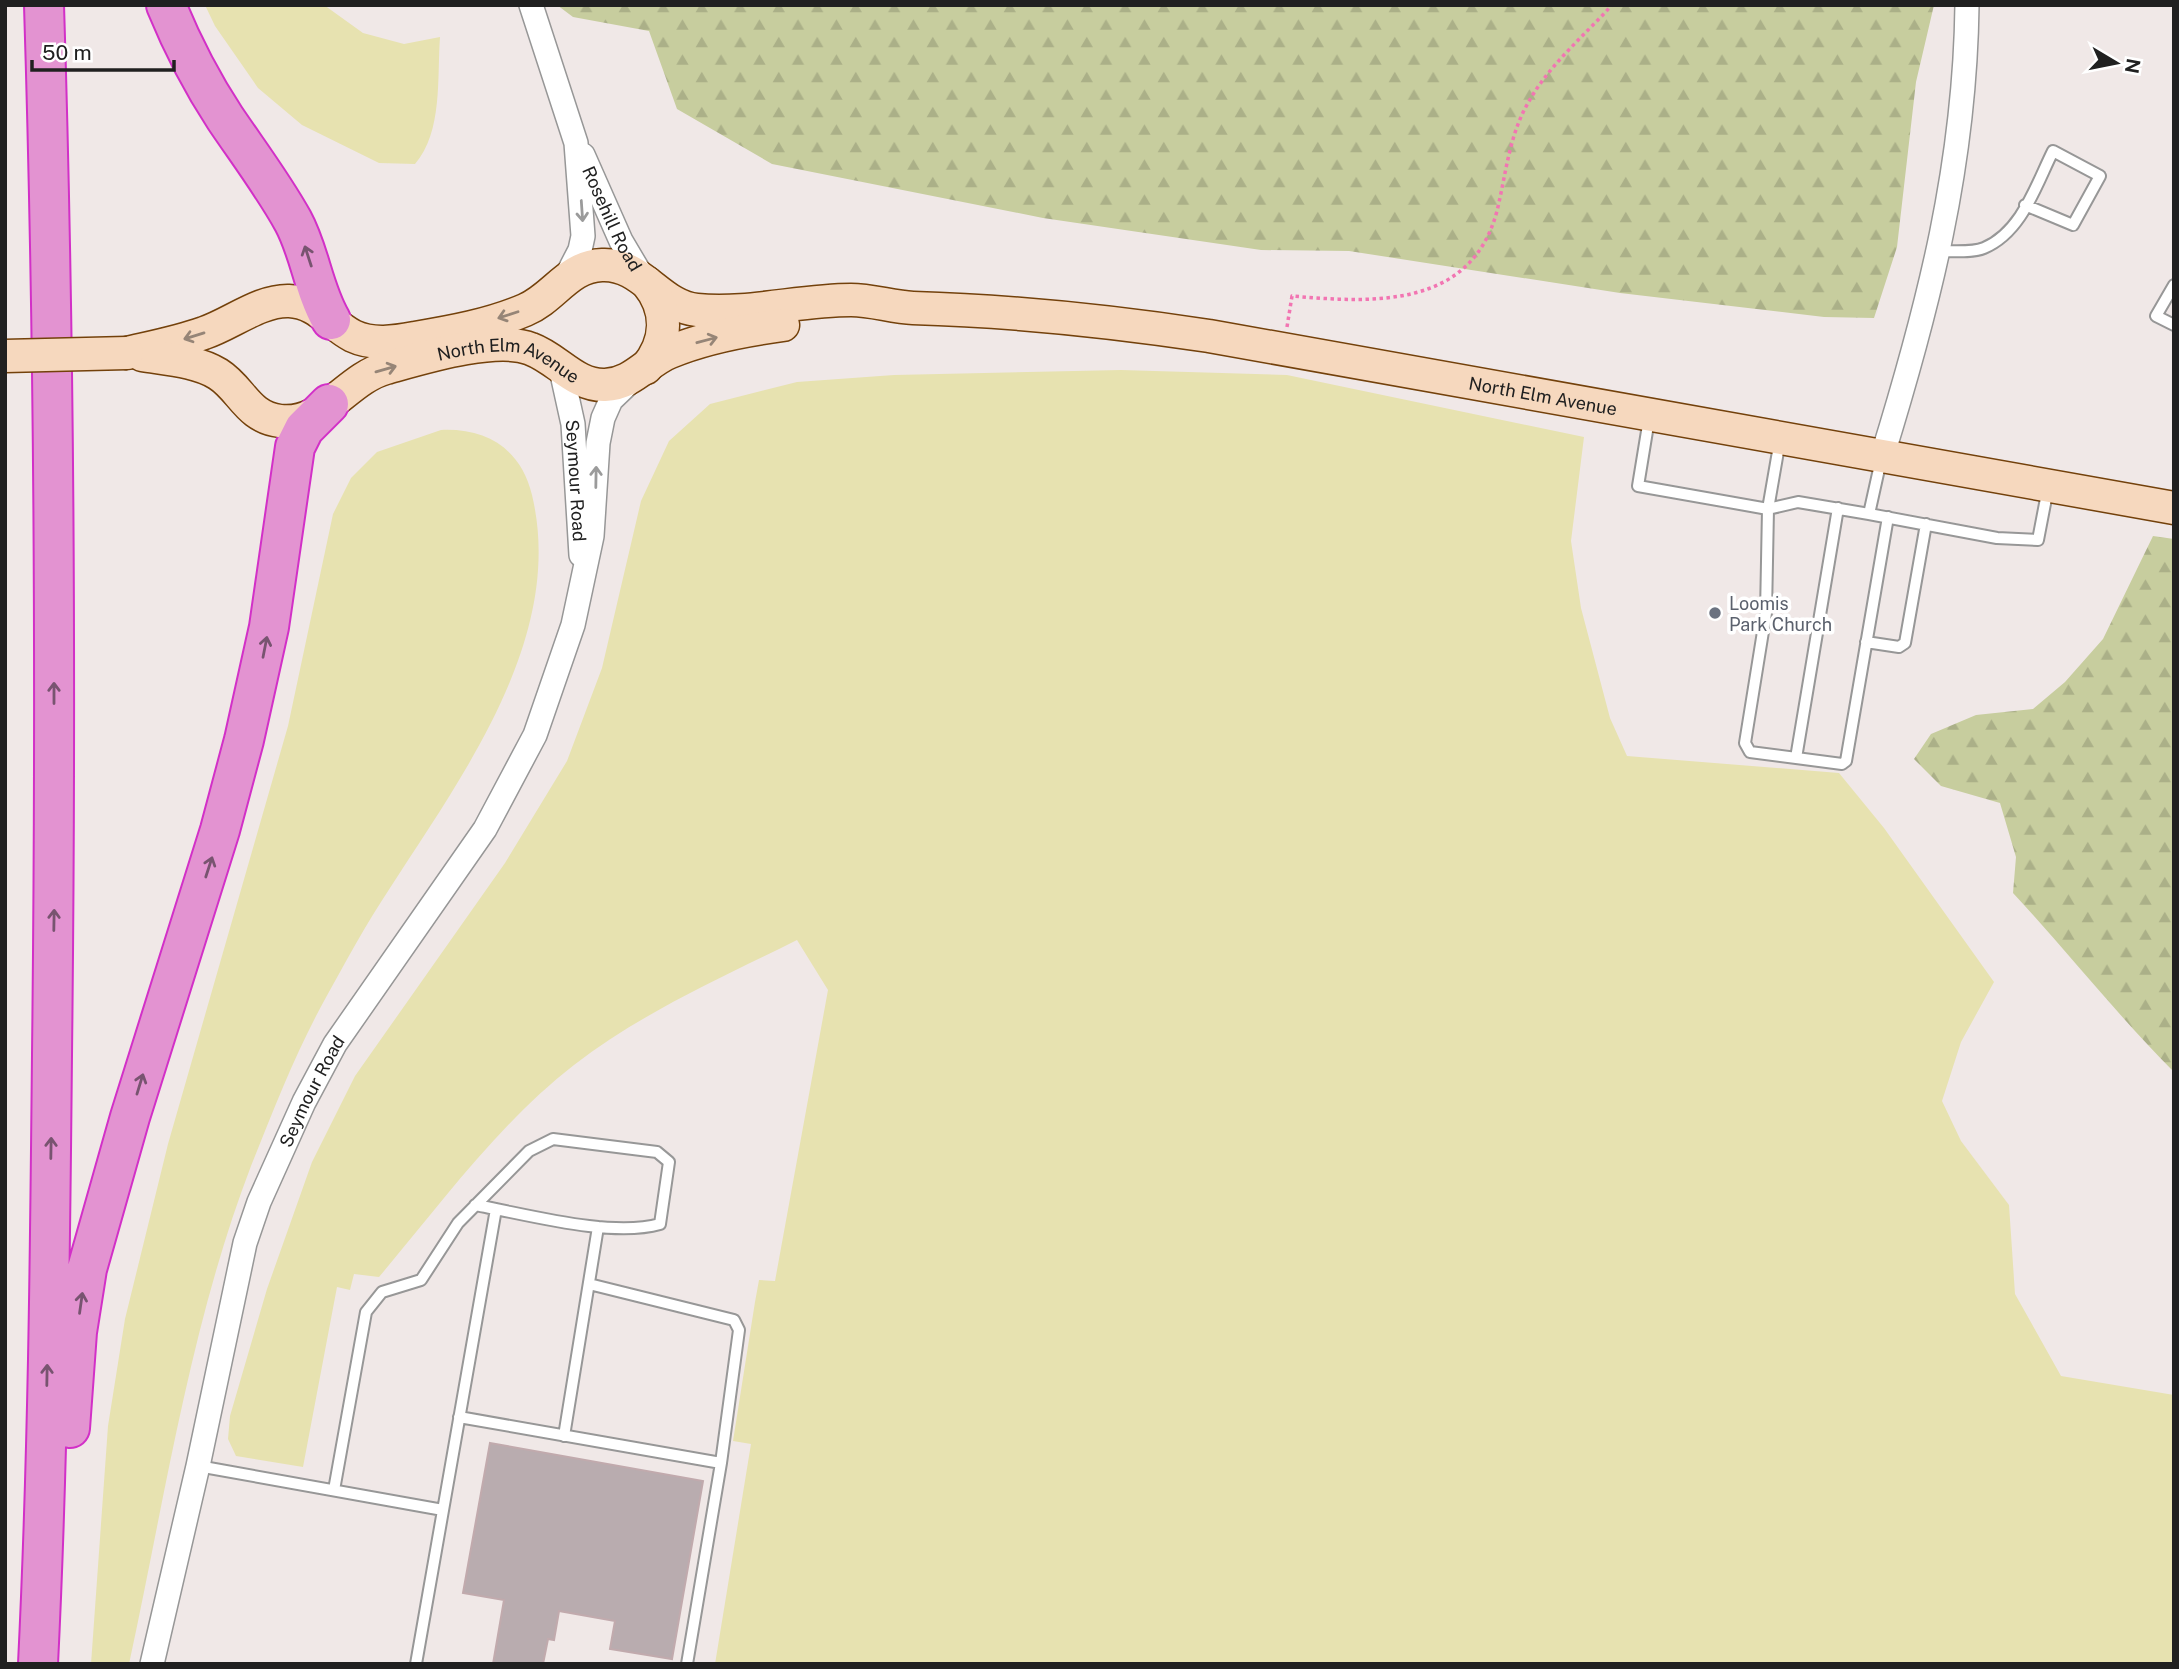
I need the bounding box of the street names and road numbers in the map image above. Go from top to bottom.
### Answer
street label: Rosehill Road [579,163,647,275]
street label: North Elm Avenue [435,334,583,387]
street label: North Elm Avenue [1467,372,1619,419]
street label: Seymour Road [562,419,591,542]
street label: Seymour Road [275,1031,348,1150]

